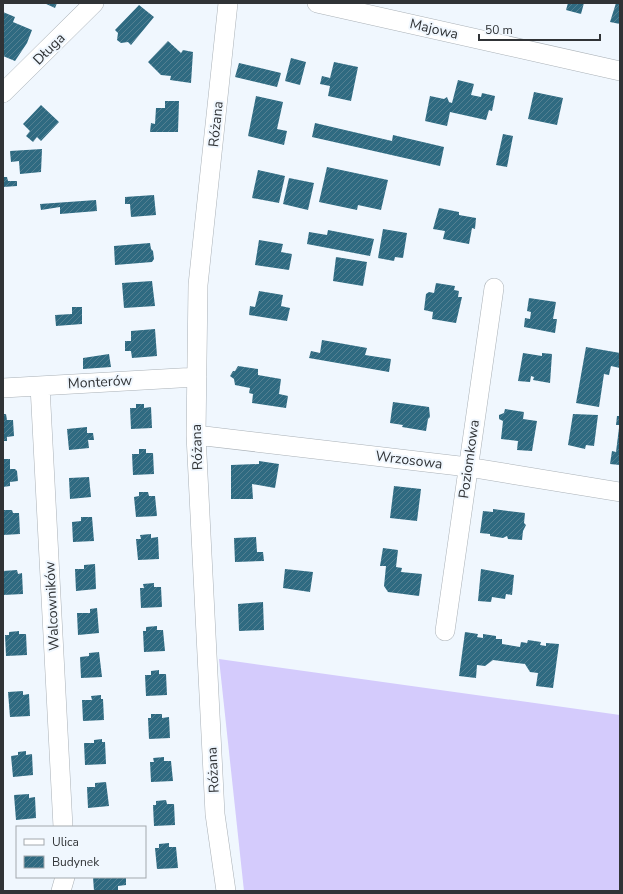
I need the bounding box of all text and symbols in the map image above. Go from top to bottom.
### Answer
street label: Majowa [408,14,460,44]
scale bar [479,16,600,42]
text: 50 m [485,22,513,38]
street label: Długa [29,29,69,69]
street label: Różana [204,100,228,148]
street label: Monterów [67,371,133,393]
street label: Poziomkowa [454,418,484,500]
street label: Różana [187,424,207,470]
street label: Wrzosowa [374,446,444,474]
street label: Walcowników [40,561,64,651]
street label: Różana [202,746,224,794]
legend [16,826,146,878]
text: Ulica [52,834,79,850]
text: Budynek [52,854,100,870]

